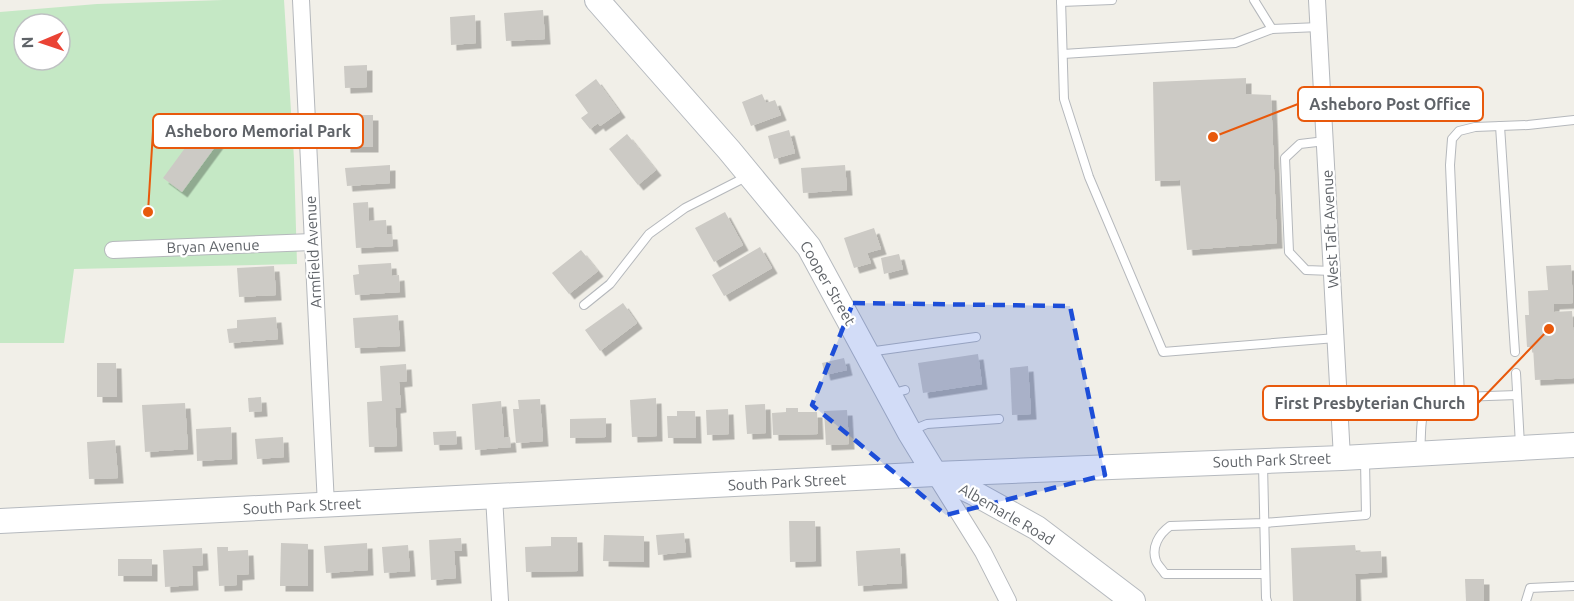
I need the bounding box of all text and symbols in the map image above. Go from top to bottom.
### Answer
north arrow [12,12,72,72]
text: N [18,36,36,49]
callout: Asheboro Post Office [1298,87,1483,121]
text: Asheboro Post Office [1309,95,1471,113]
callout: Asheboro Memorial Park [153,114,363,148]
text: Asheboro Memorial Park [165,122,351,140]
street label: West Taft Avenue [1318,169,1342,289]
street label: Armfield Avenue [302,195,324,309]
street label: Bryan Avenue [166,236,260,256]
street label: Cooper Street [797,238,859,328]
callout: First Presbyterian Church [1263,386,1478,420]
text: First Presbyterian Church [1275,394,1465,412]
street label: South Park Street [1213,449,1331,471]
street label: South Park Street [728,470,847,494]
street label: Albemarle Road [956,480,1058,548]
street label: South Park Street [243,494,362,518]

